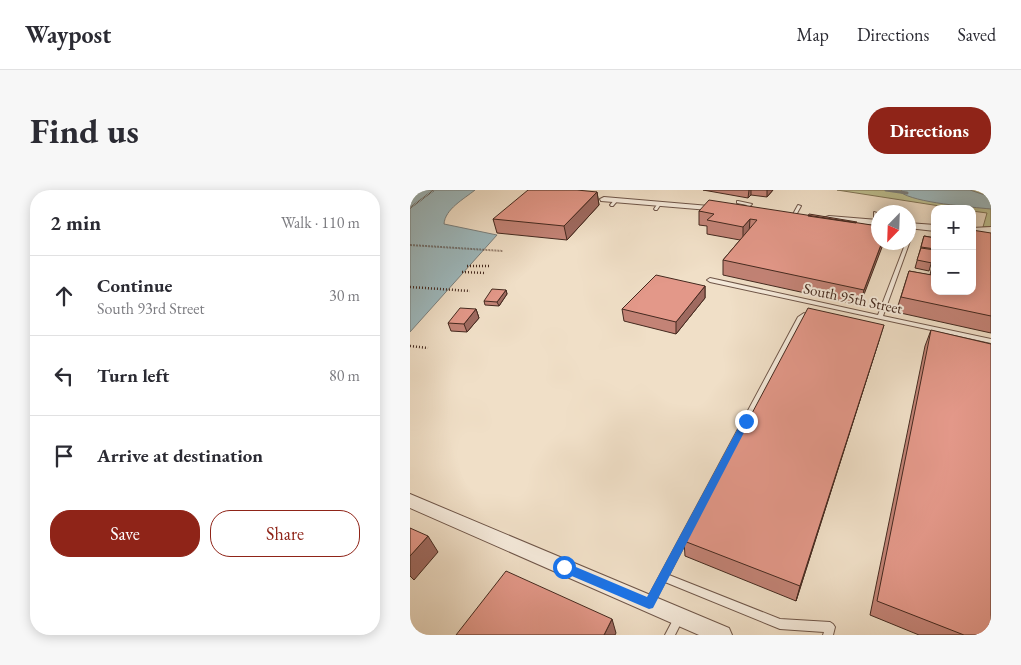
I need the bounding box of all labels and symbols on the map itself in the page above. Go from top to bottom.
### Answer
north arrow [871,205,916,250]
street label: South 95th Street [802,278,904,318]
route end [735,410,758,433]
route start [553,556,576,579]

